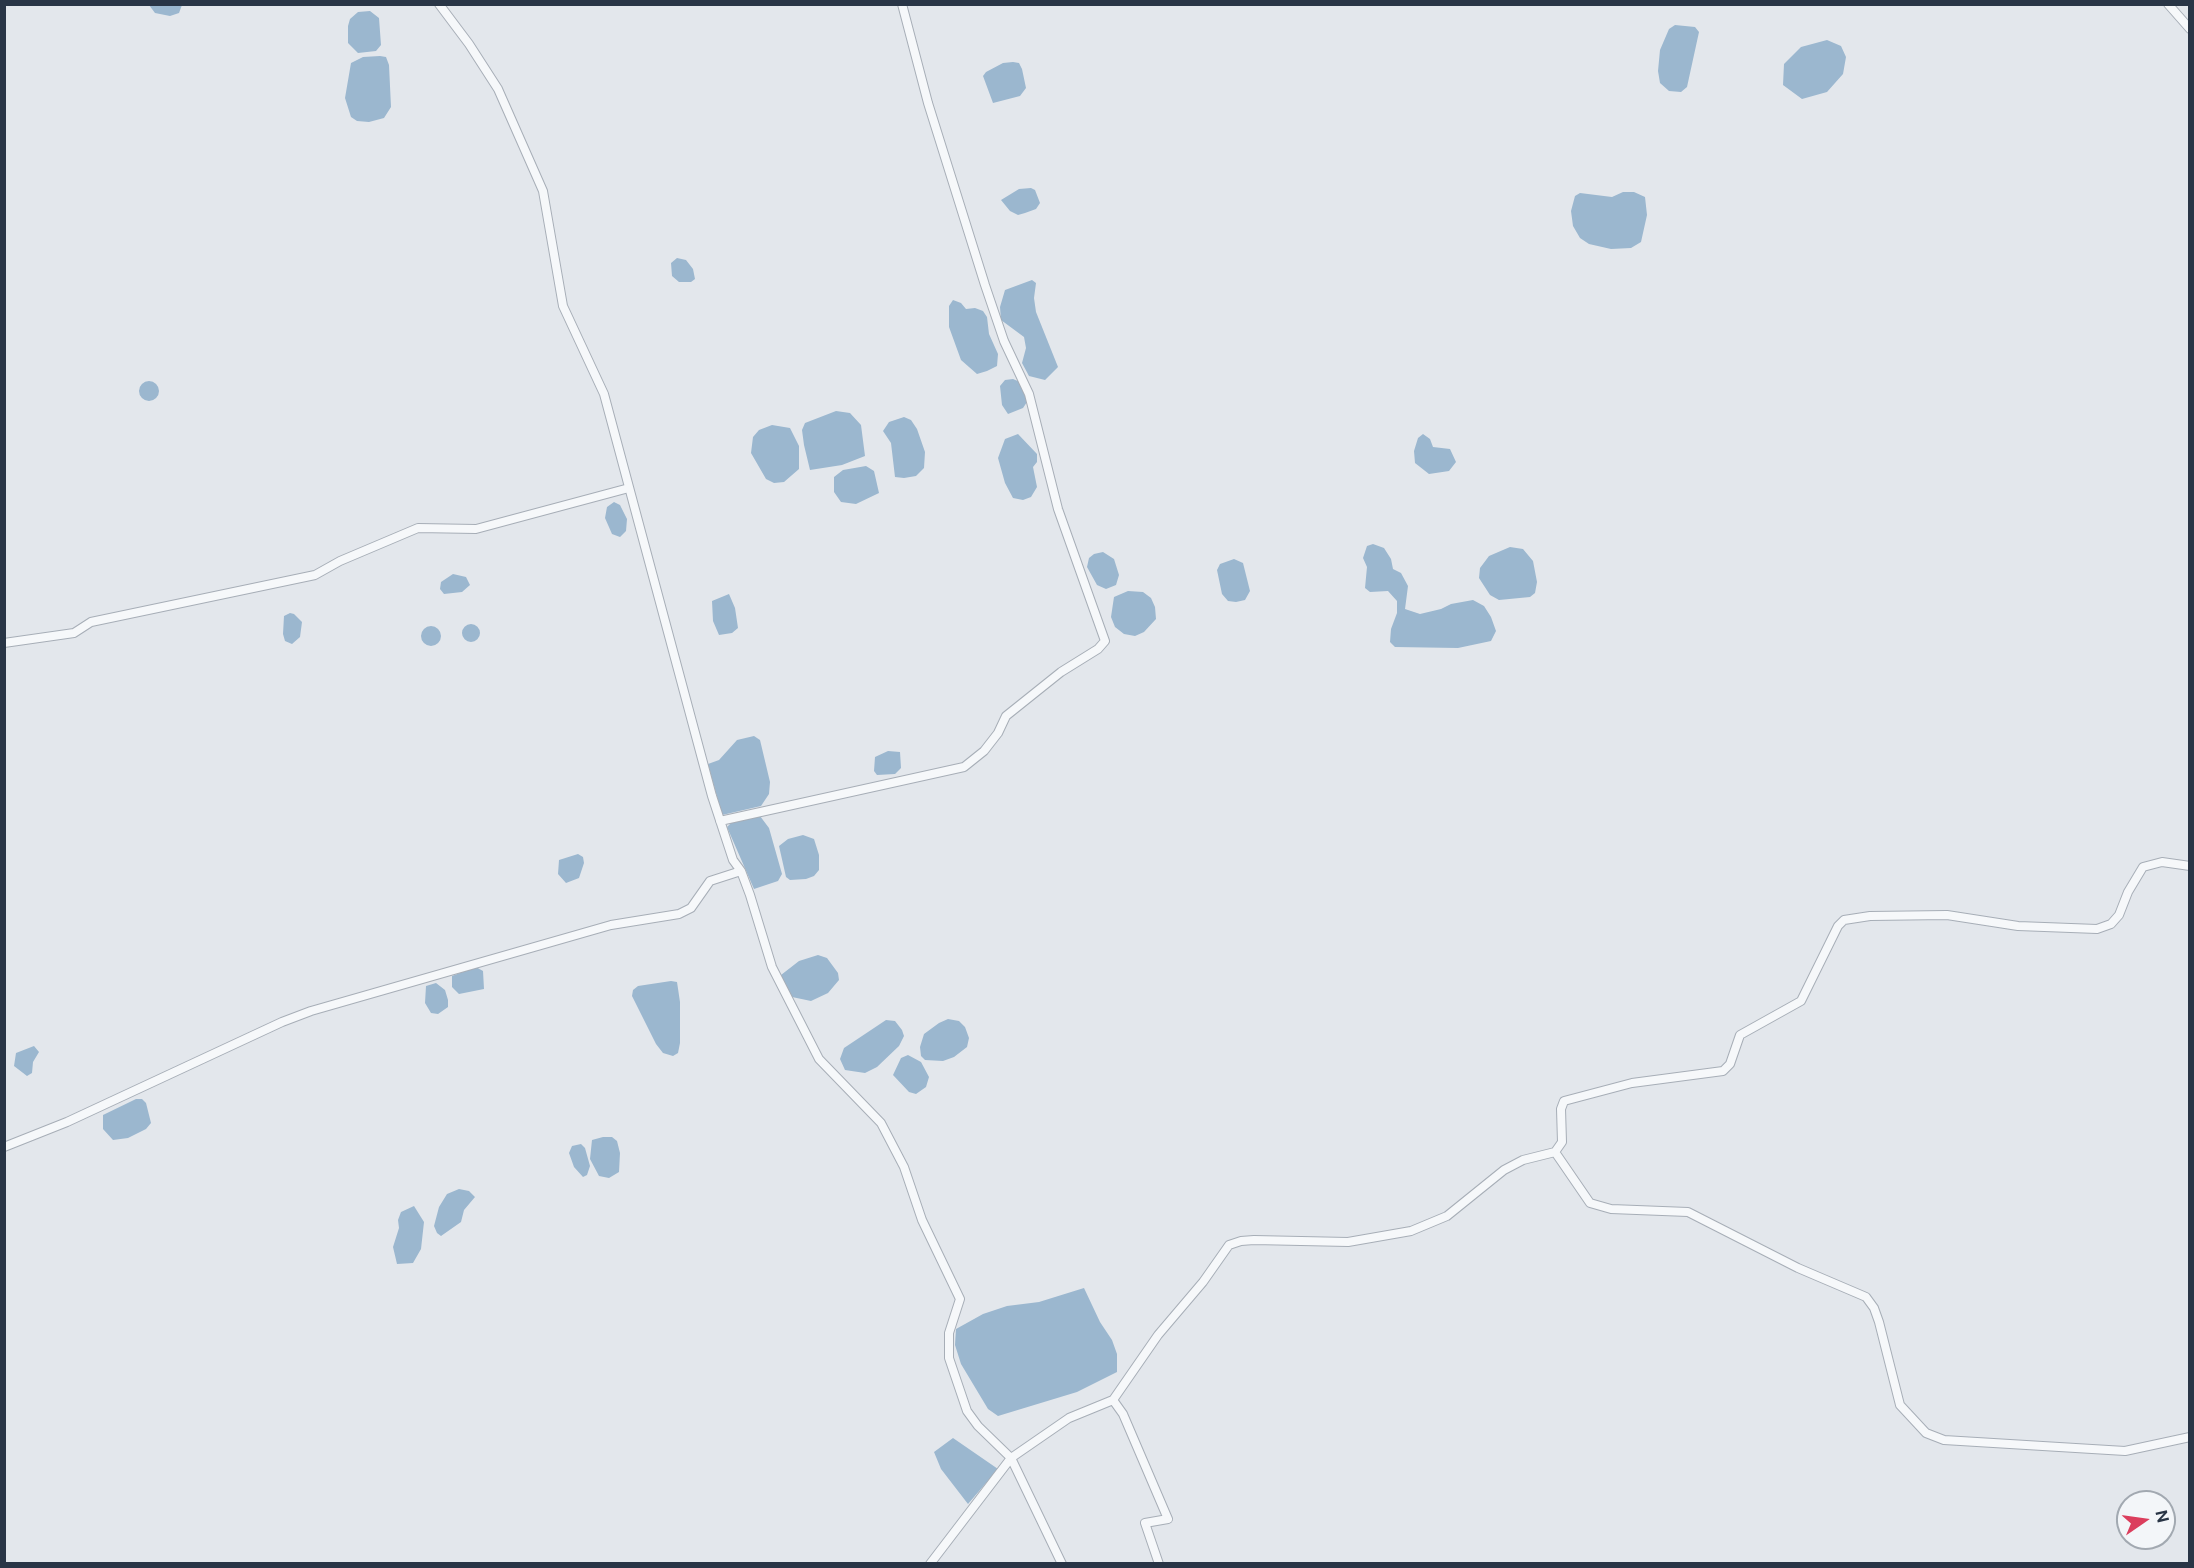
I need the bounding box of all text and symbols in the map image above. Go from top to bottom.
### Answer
north arrow [2116,1490,2176,1550]
text: N [2151,1508,2173,1525]

